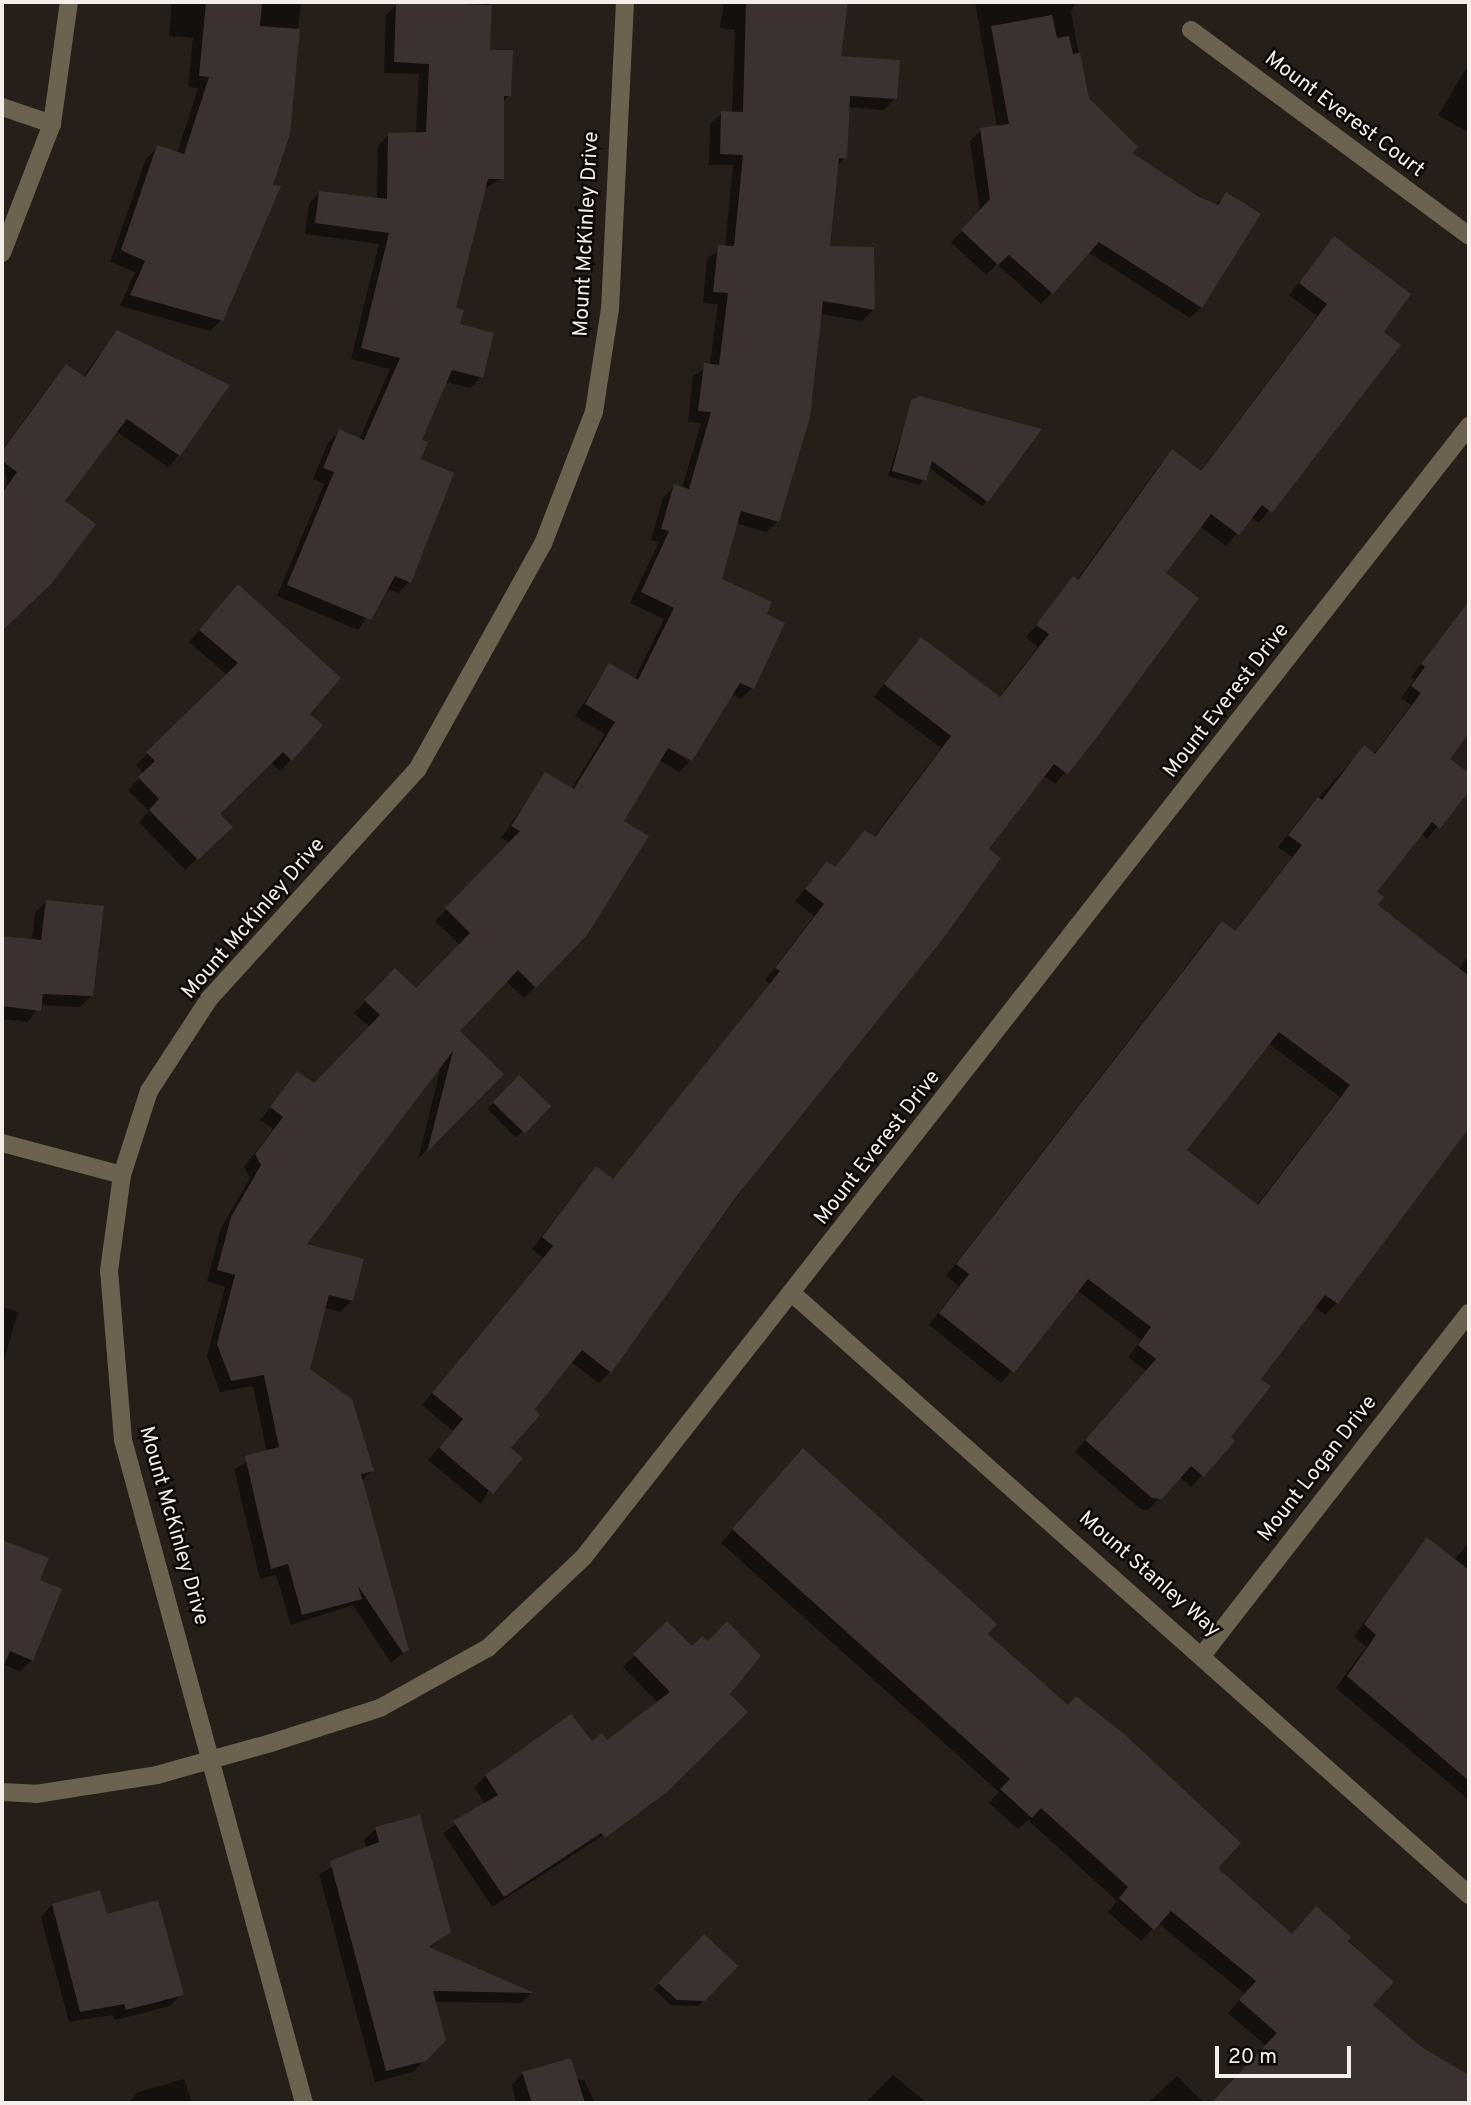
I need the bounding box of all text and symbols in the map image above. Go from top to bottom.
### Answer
street label: Mount Everest Court [1259,47,1429,183]
street label: Mount McKinley Drive [569,131,605,337]
street label: Mount Everest Drive [1159,619,1295,783]
street label: Mount McKinley Drive [177,833,331,1005]
street label: Mount Everest Drive [810,1066,946,1230]
street label: Mount Logan Drive [1253,1391,1383,1547]
street label: Mount McKinley Drive [133,1424,213,1628]
street label: Mount Stanley Way [1073,1506,1225,1644]
scale bar [1219,2032,1356,2076]
text: 20 m [1228,2044,1277,2071]

